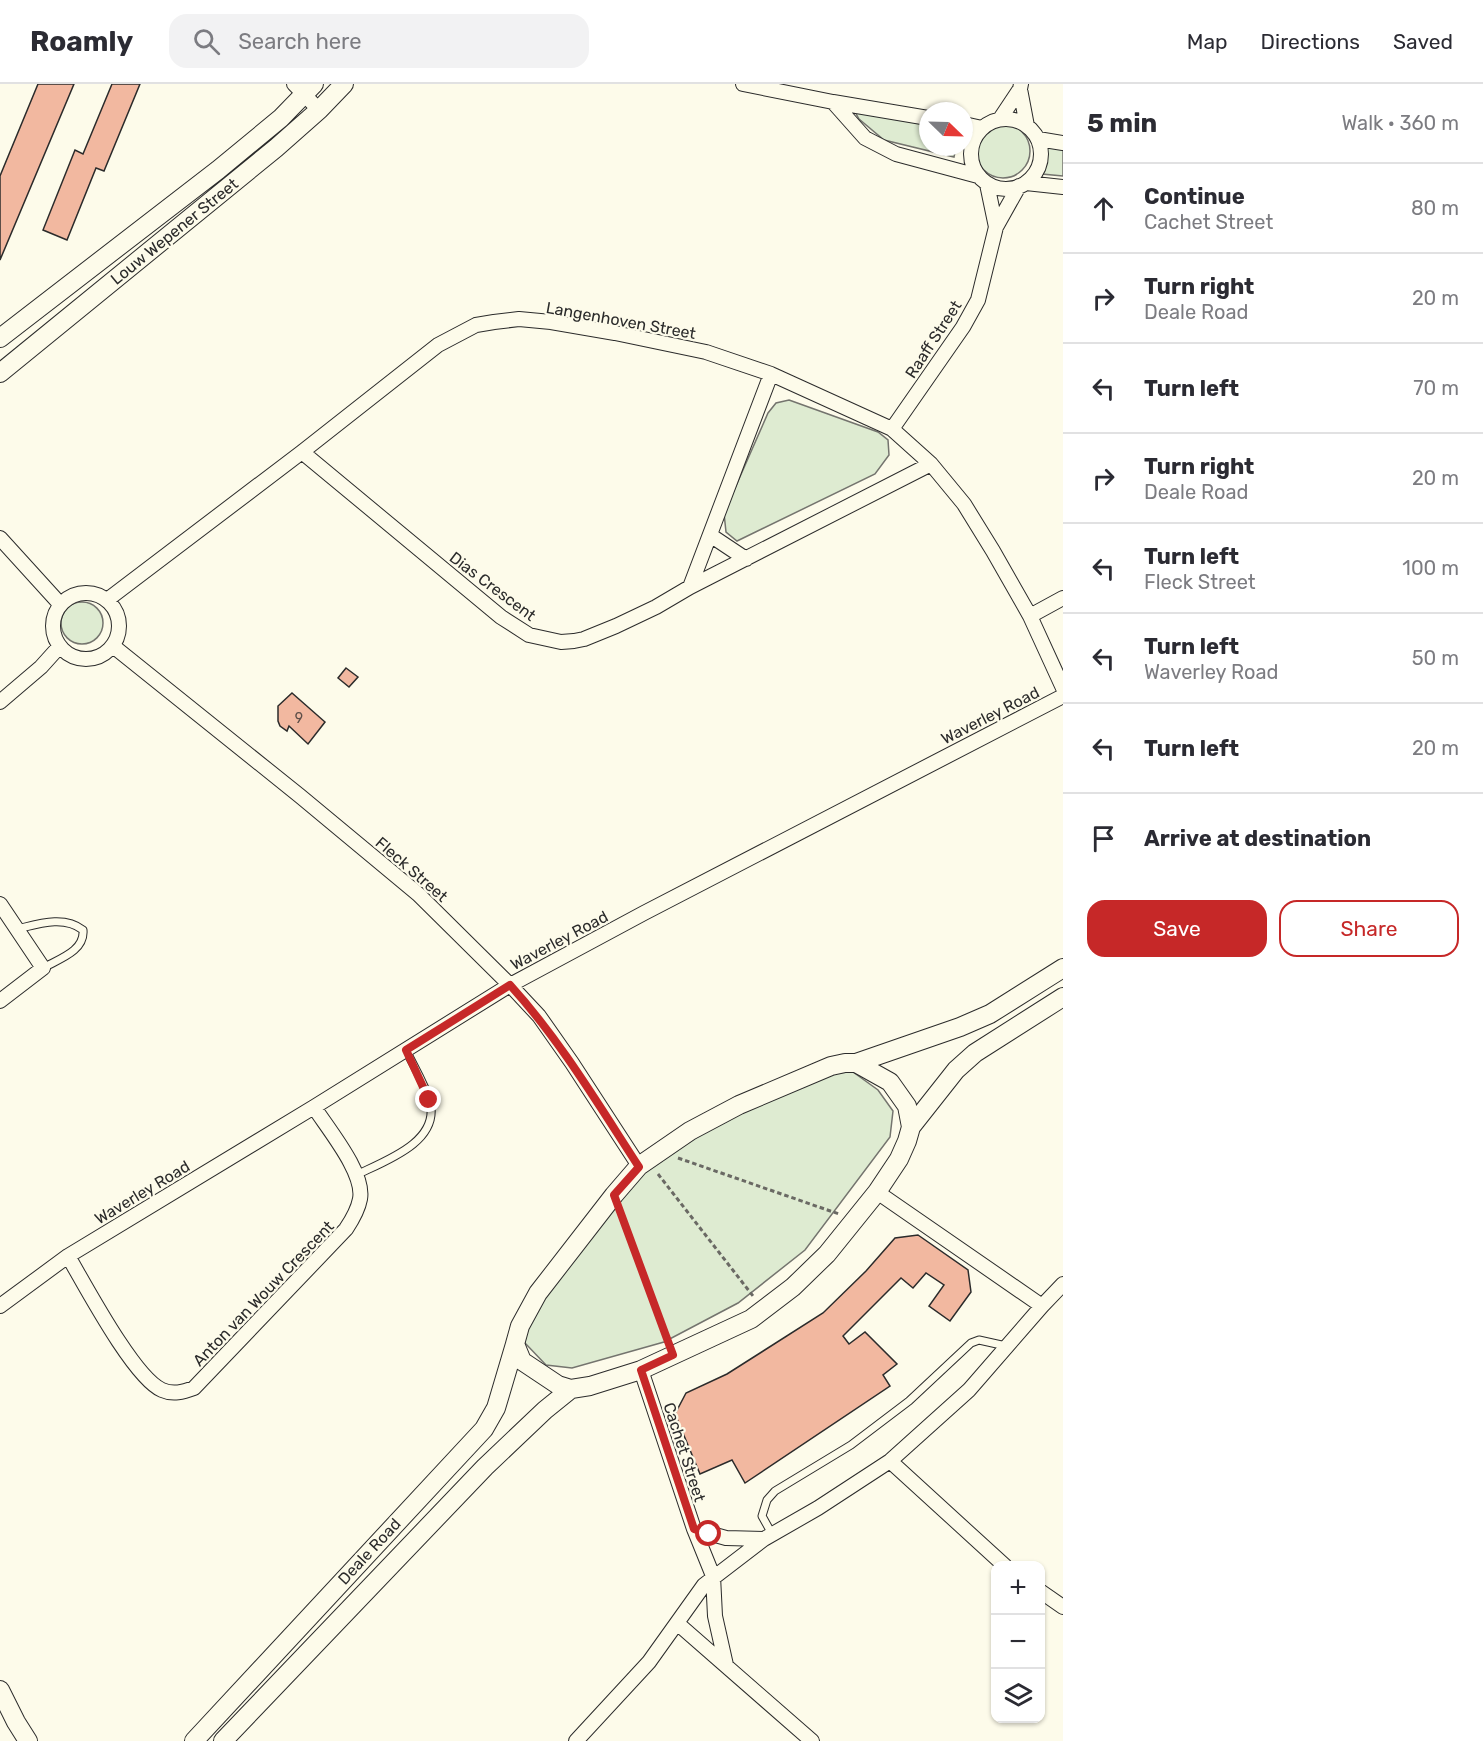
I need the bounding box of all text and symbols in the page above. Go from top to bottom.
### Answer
search box [169,14,589,68]
text: Roamly [30,25,133,58]
icon: search [190,25,223,58]
text: Search here [238,28,362,55]
text: Map [1187,29,1228,54]
text: Directions [1261,29,1360,54]
text: Saved [1393,29,1453,54]
north arrow [919,102,973,156]
text: 5 min [1087,108,1157,139]
text: Walk · 360 m [1342,111,1459,135]
street label: Louw Wepener Street [107,174,242,289]
text: Continue [1144,183,1245,210]
icon: ahead [1087,192,1120,225]
text: 80 m [1411,196,1459,220]
text: Cachet Street [1144,210,1273,234]
text: Turn right [1144,273,1254,300]
icon: right [1087,282,1120,315]
text: 20 m [1412,286,1459,310]
street label: Raaff Street [901,297,966,382]
street label: Langenhoven Street [545,298,697,343]
text: Deale Road [1144,300,1248,324]
icon: left [1087,372,1120,405]
text: Turn left [1144,375,1239,402]
text: 70 m [1413,376,1459,400]
text: Turn right [1144,453,1254,480]
icon: right [1087,462,1120,495]
text: 20 m [1412,466,1459,490]
text: Deale Road [1144,480,1248,504]
text: Turn left [1144,543,1239,570]
street label: Dias Crescent [446,548,540,625]
icon: left [1087,552,1120,585]
text: 100 m [1402,556,1459,580]
text: Fleck Street [1144,570,1256,594]
text: Turn left [1144,633,1239,660]
icon: left [1087,642,1120,675]
text: 50 m [1412,646,1459,670]
text: Waverley Road [1144,660,1278,684]
street label: Waverley Road [938,683,1042,748]
house number: 9 [295,710,303,727]
icon: left [1087,732,1120,765]
text: Turn left [1144,735,1239,762]
text: 20 m [1412,736,1459,760]
icon: arrive [1087,822,1120,855]
text: Arrive at destination [1144,825,1371,852]
street label: Fleck Street [372,833,452,906]
button: Save [1087,900,1267,957]
button: Share [1279,900,1459,957]
street label: Waverley Road [507,907,611,974]
route end [415,1086,441,1112]
street label: Waverley Road [91,1157,193,1228]
street label: Anton van Wouw Crescent [189,1217,338,1370]
street label: Cachet Street [660,1400,710,1504]
street label: Deale Road [334,1514,405,1588]
route start [695,1520,721,1546]
map controls [991,1561,1045,1723]
button: + [991,1561,1045,1615]
button: − [991,1615,1045,1669]
button: layers [991,1669,1045,1723]

